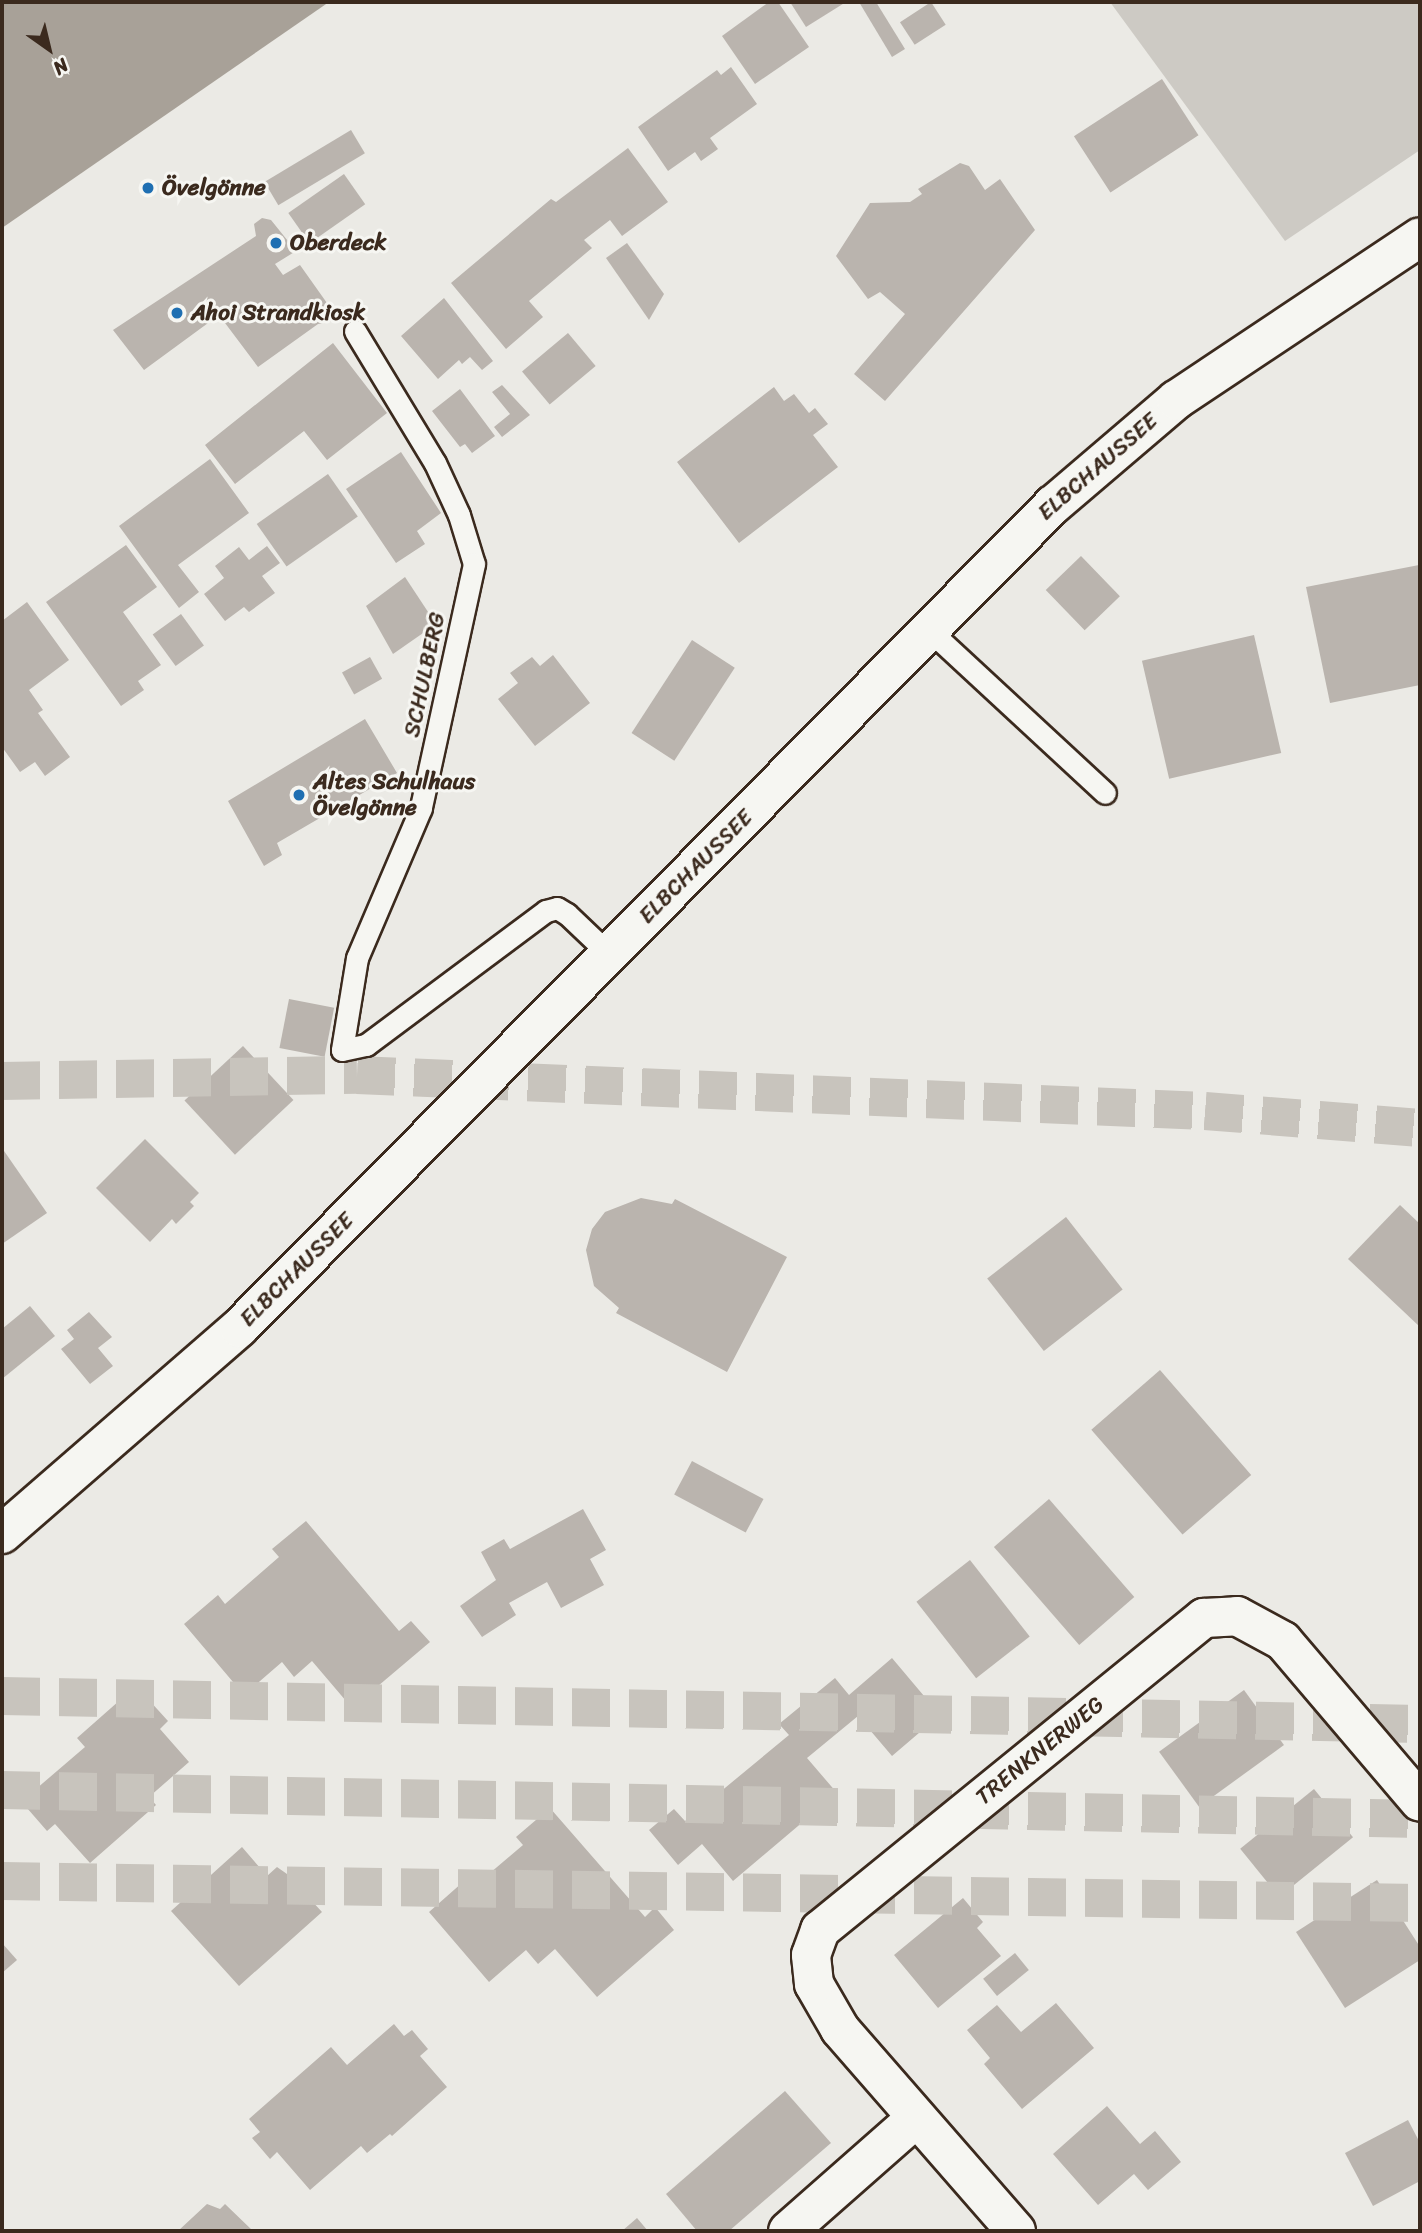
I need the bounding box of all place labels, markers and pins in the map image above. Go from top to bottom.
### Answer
place label: Övelgönne [162,174,266,202]
marker: Övelgönne [140,180,156,196]
place label: Oberdeck [290,229,386,257]
marker: Oberdeck [268,235,284,251]
place label: Ahoi Strandkiosk [191,299,364,327]
marker: Ahoi Strandkiosk [169,305,185,321]
place label: Altes Schulhaus Övelgönne [313,768,475,822]
marker: Altes Schulhaus Övelgönne [291,787,307,803]

